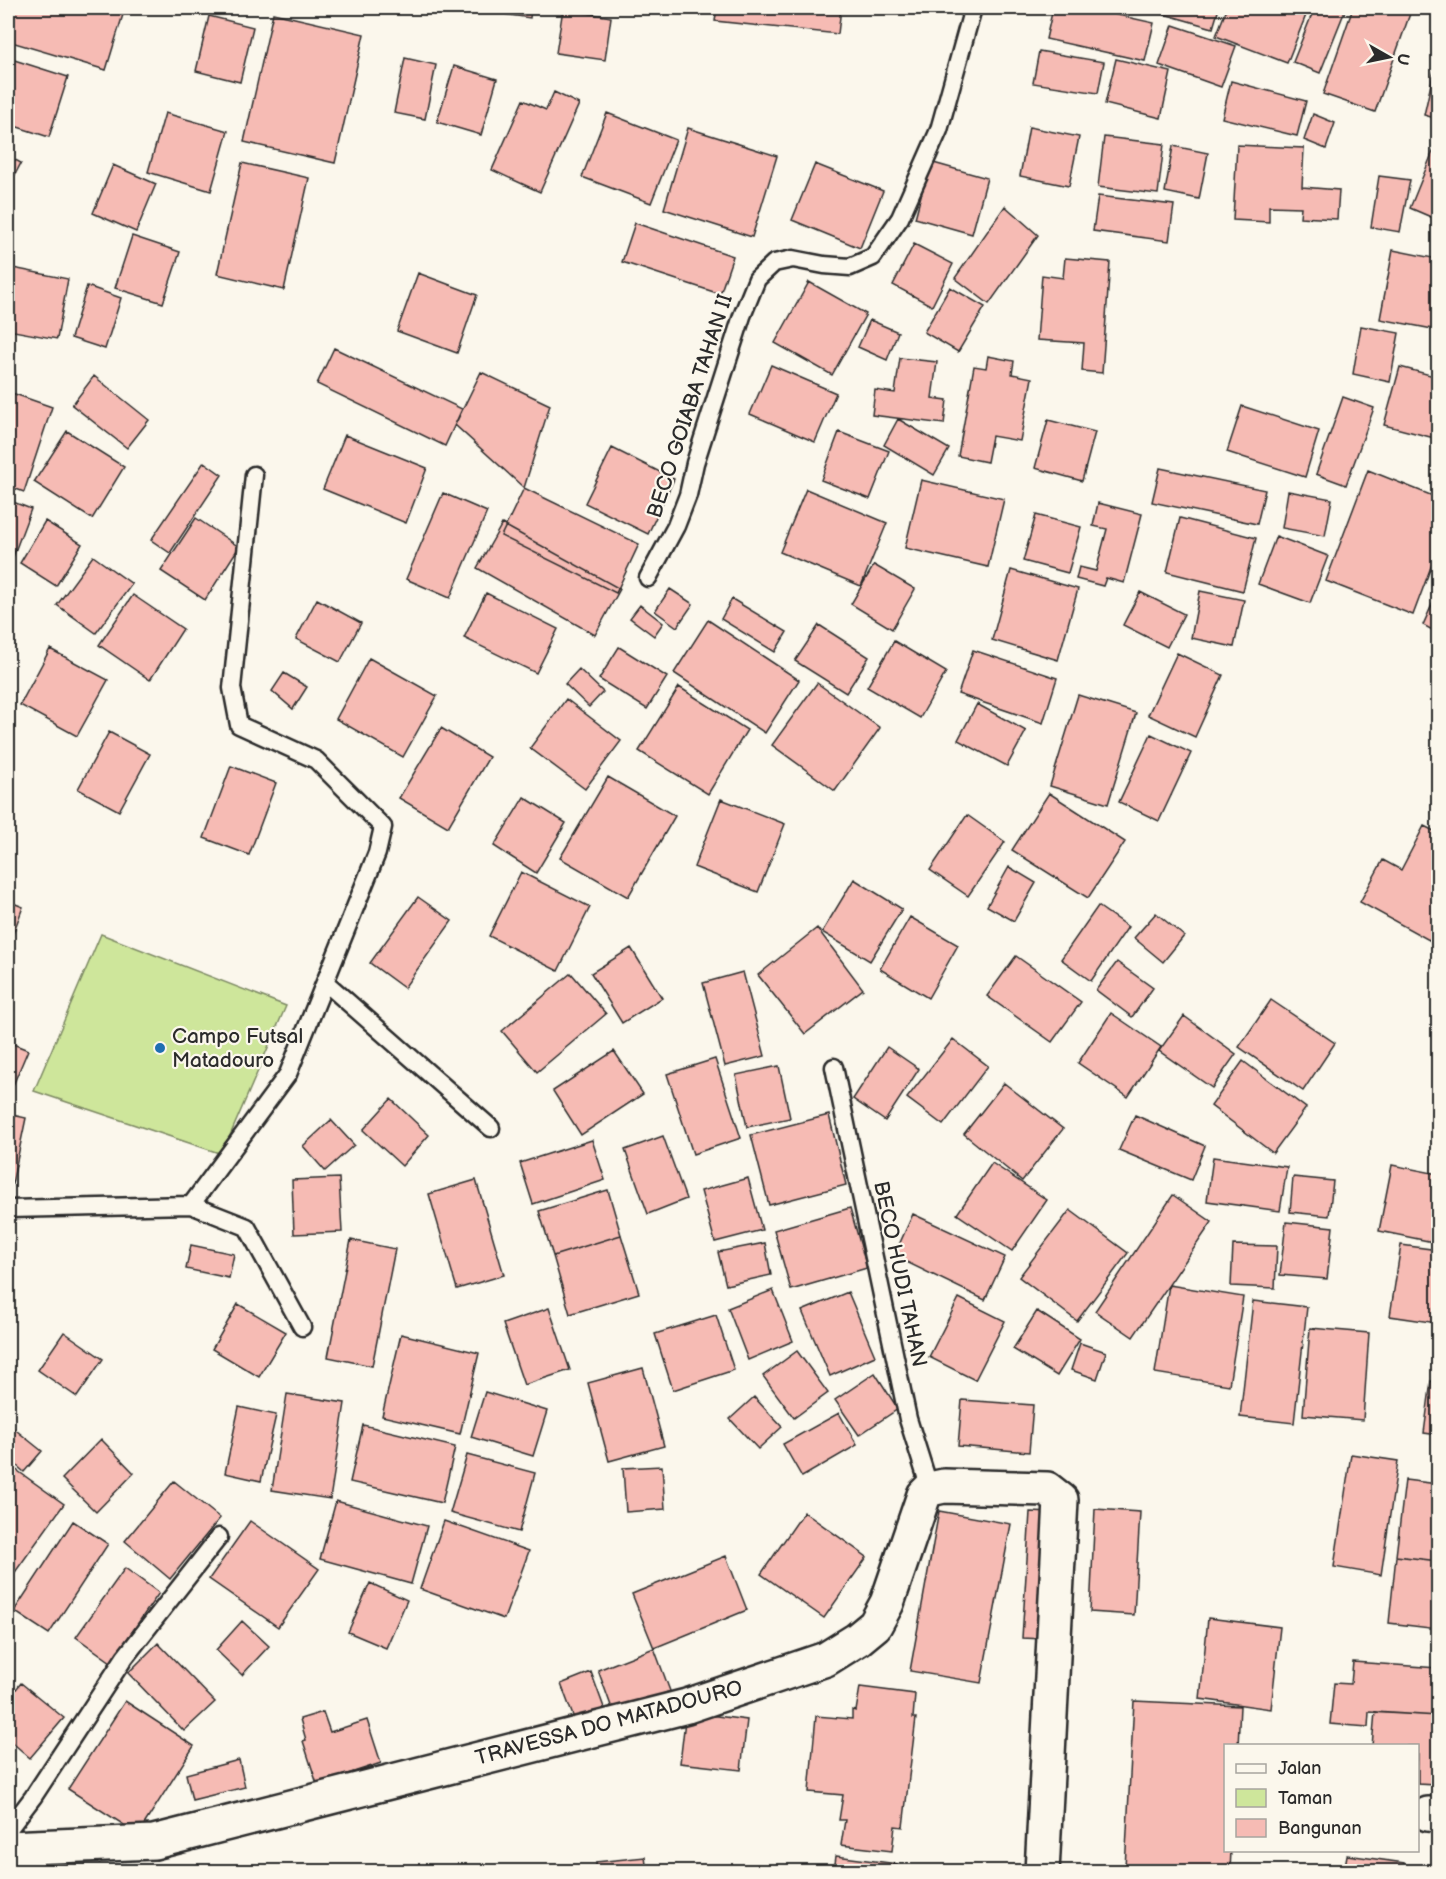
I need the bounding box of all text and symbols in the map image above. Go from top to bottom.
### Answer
north arrow [1359,27,1419,87]
text: U [1392,52,1413,66]
street label: BECO GOIABA TAHAN II [642,291,738,521]
place label: Campo Futsal Matadouro [172,1024,303,1073]
marker: Campo Futsal Matadouro [153,1041,167,1055]
street label: BECO HUDI TAHAN [868,1179,932,1369]
street label: TRAVESSA DO MATADOURO [473,1675,745,1771]
legend [1224,1744,1419,1852]
text: Jalan [1278,1758,1321,1779]
text: Taman [1278,1788,1332,1809]
text: Bangunan [1278,1818,1362,1839]

